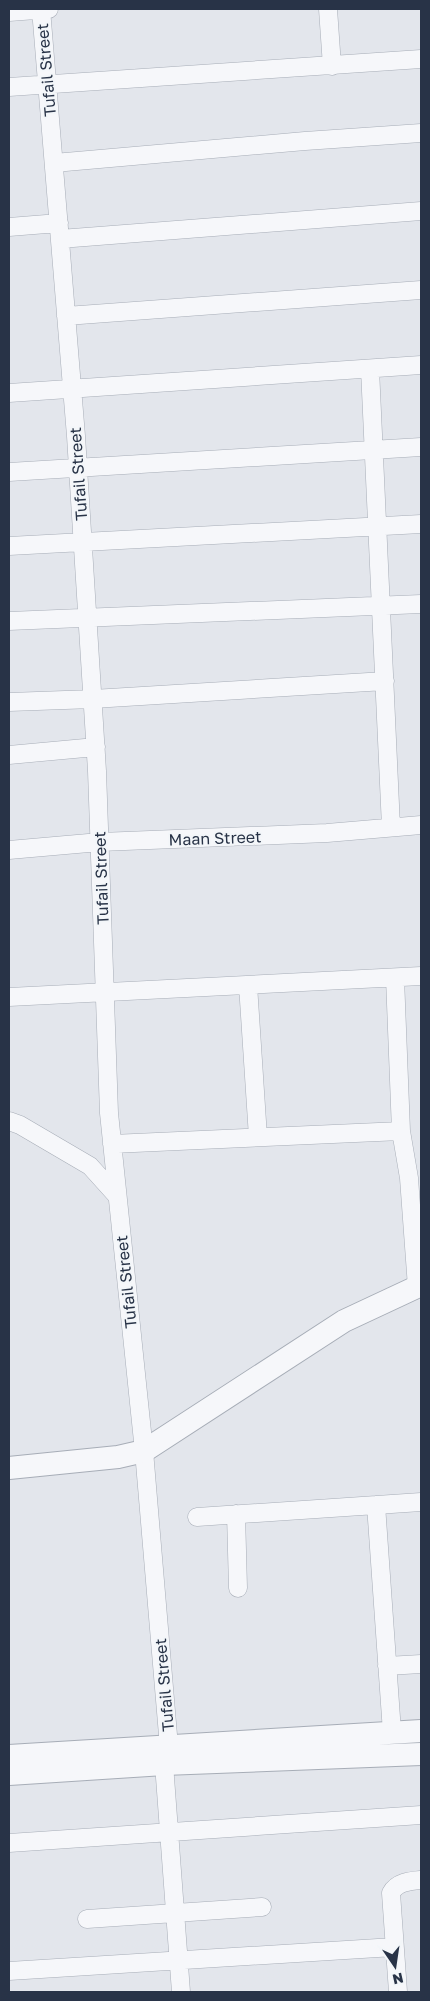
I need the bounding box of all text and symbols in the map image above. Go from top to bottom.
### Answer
street label: Tufail Street [32,23,60,117]
street label: Tufail Street [65,427,91,521]
street label: Maan Street [168,826,262,850]
street label: Tufail Street [89,831,113,925]
street label: Tufail Street [111,1234,141,1330]
street label: Tufail Street [150,1638,178,1732]
north arrow [370,1941,420,1991]
text: N [391,1970,405,1989]

